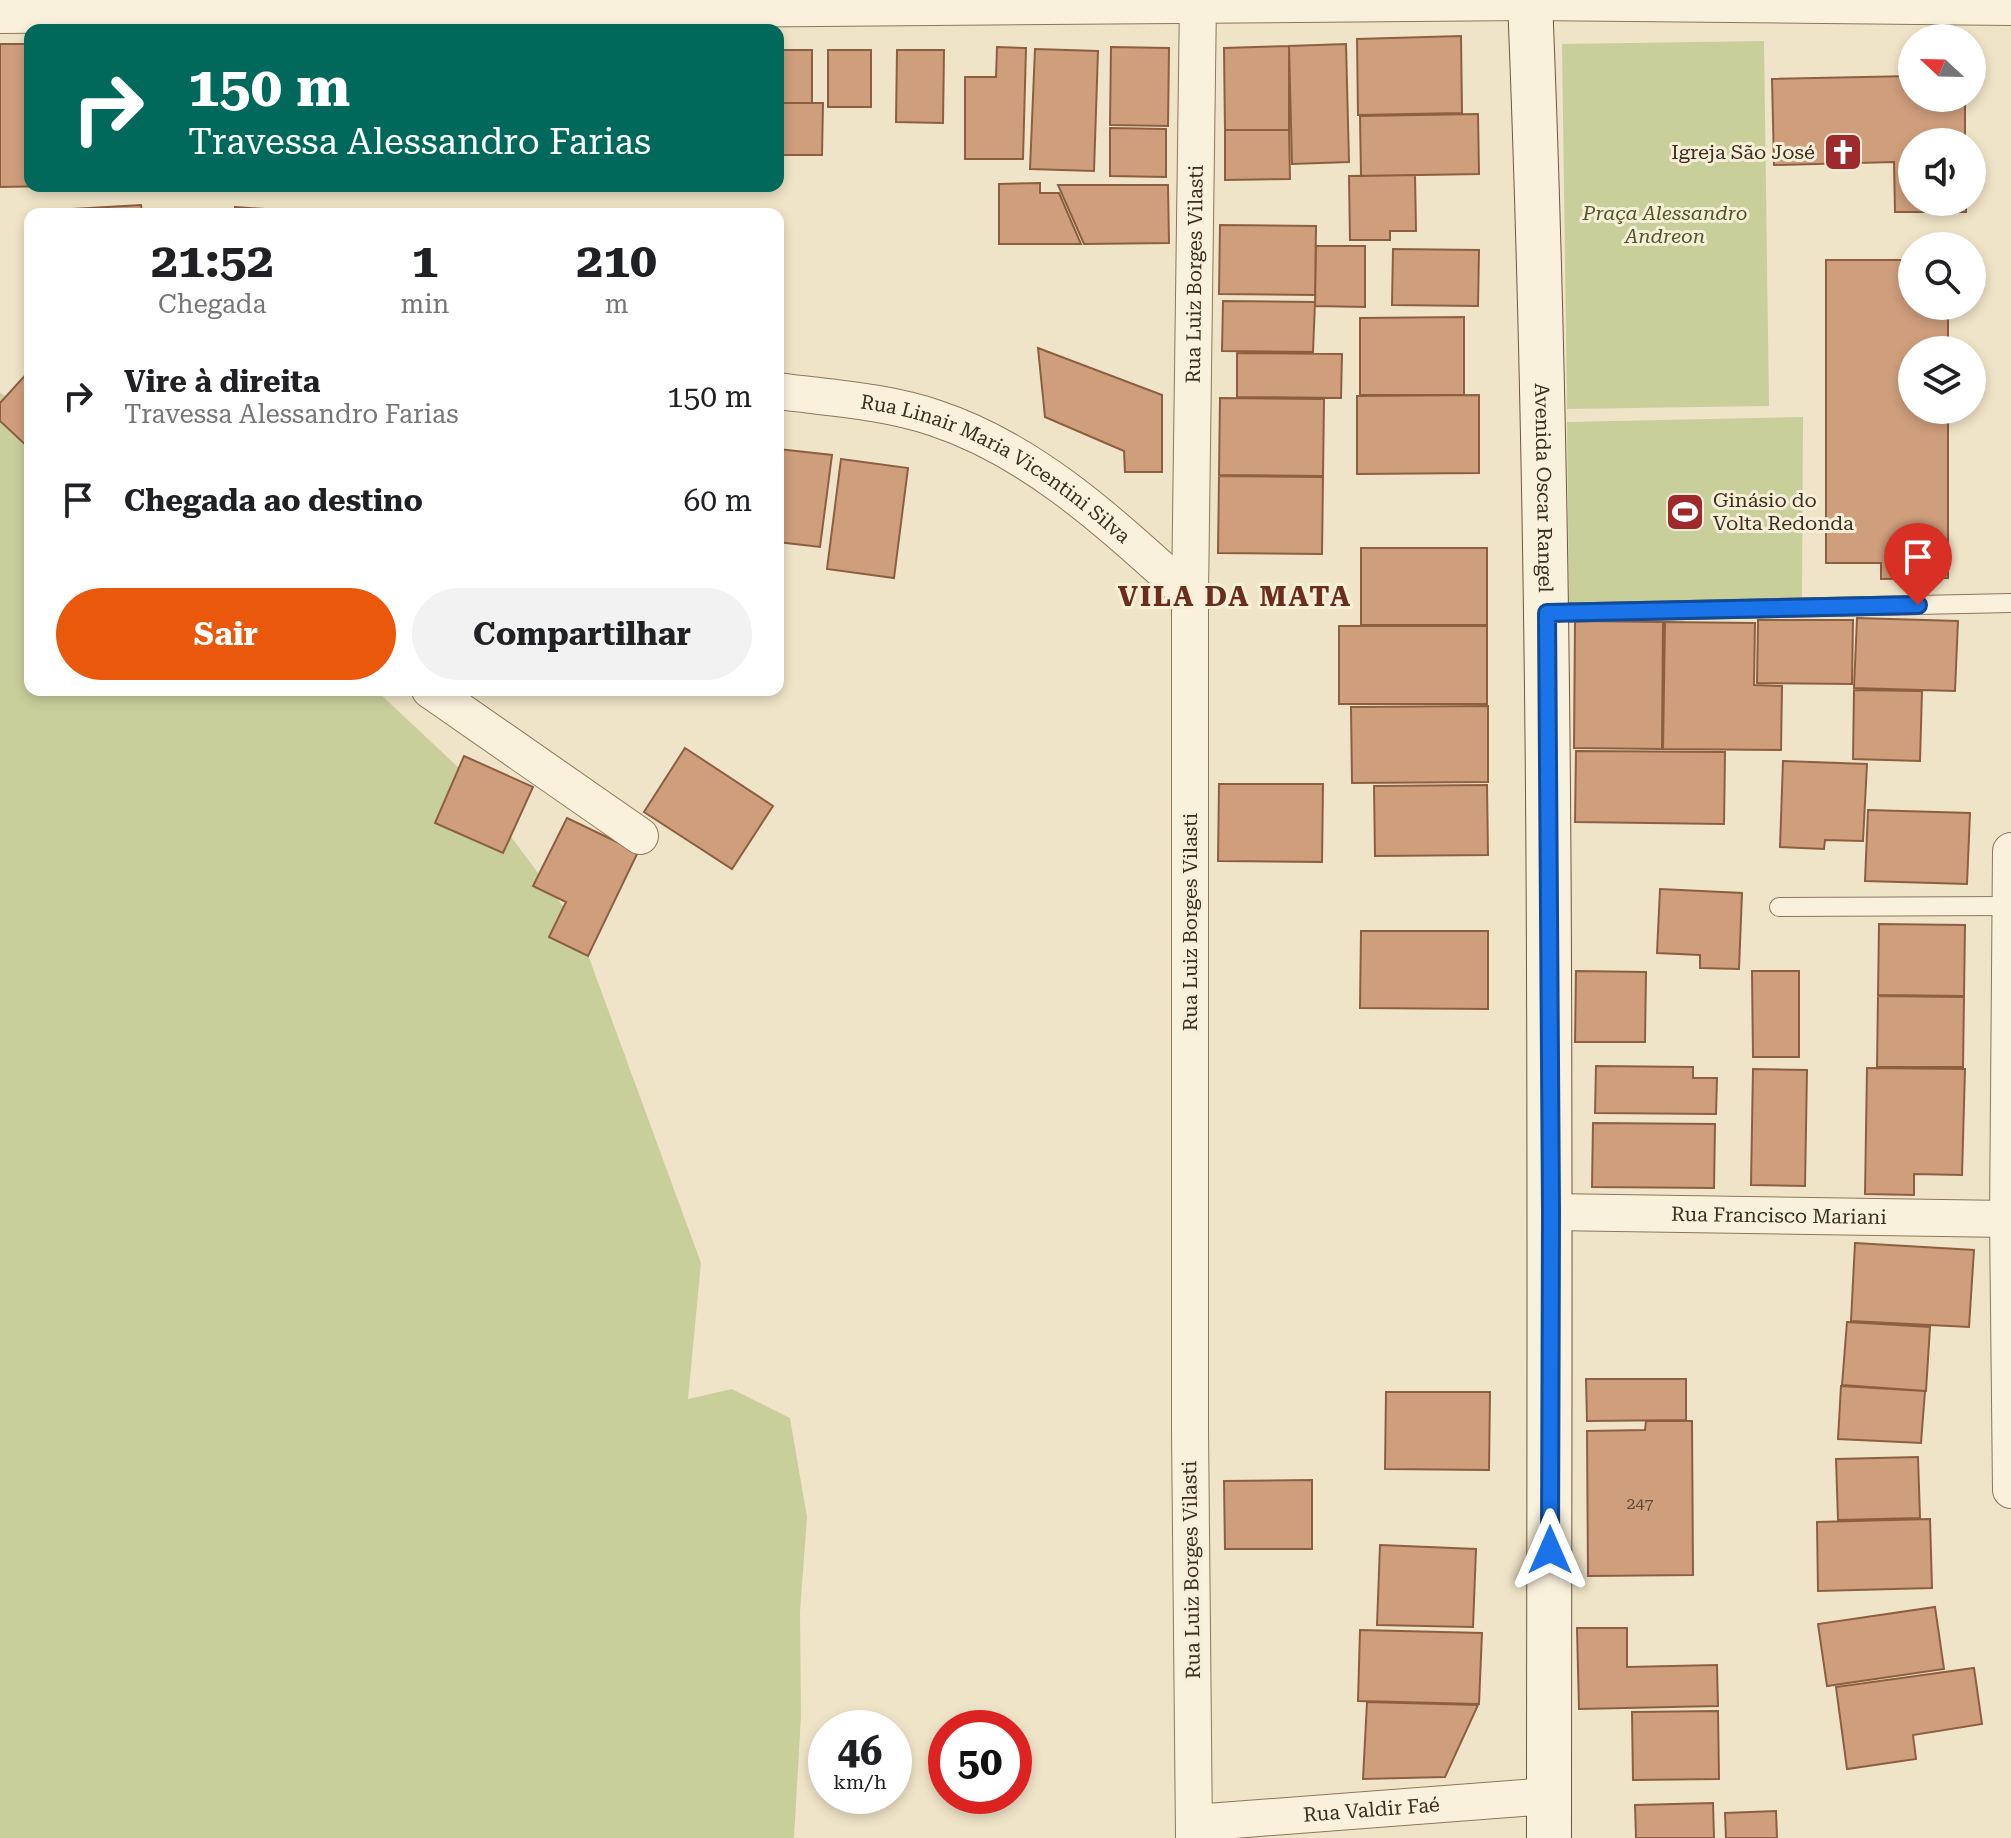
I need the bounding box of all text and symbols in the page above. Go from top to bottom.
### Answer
north arrow [1898,24,1986,112]
map controls [1898,24,1986,424]
text: 150 m [188,54,350,120]
icon: right [56,56,160,160]
text: Travessa Alessandro Farias [188,121,651,163]
button: sound [1898,128,1986,216]
church icon: Igreja São José [1822,131,1864,173]
place label: Igreja São José [1671,140,1815,164]
street label: Rua Luiz Borges Vilasti [1181,165,1208,383]
park label: Praça Alessandro Andreon [1582,201,1747,248]
button: search [1898,232,1986,320]
text: 21:52 [151,233,274,289]
text: 1 [411,233,438,289]
text: 210 [576,233,657,289]
text: Chegada [158,289,267,319]
text: min [401,289,449,319]
text: m [605,289,629,319]
button: layers [1898,336,1986,424]
text: Vire à direita [124,364,320,399]
icon: right [56,374,100,418]
text: 150 m [667,379,752,414]
street label: Avenida Oscar Rangel [1530,383,1558,593]
street label: Rua Linair Maria Vicentini Silva [859,389,1135,548]
text: Travessa Alessandro Farias [124,399,459,429]
icon: arrive [56,478,100,522]
text: Chegada ao destino [124,483,423,518]
text: 60 m [683,483,752,518]
place label: Ginásio do Volta Redonda [1713,488,1854,535]
sports icon: Ginásio do Volta Redonda [1664,491,1706,533]
pin [1884,523,1952,605]
icon: arrive [1896,535,1940,579]
district label: VILA DA MATA [1118,580,1352,613]
button: Sair [56,588,396,680]
button: Compartilhar [412,588,752,680]
street label: Rua Luiz Borges Vilasti [1178,813,1202,1031]
street label: Rua Francisco Mariani [1671,1202,1887,1229]
street label: Rua Luiz Borges Vilasti [1177,1461,1205,1679]
house number: 247 [1627,1494,1653,1513]
position arrow [1508,1508,1592,1592]
speed limit sign: 50 [928,1710,1032,1814]
text: 46 [838,1728,882,1775]
text: km/h [833,1770,887,1794]
street label: Rua Valdir Faé [1302,1792,1441,1827]

